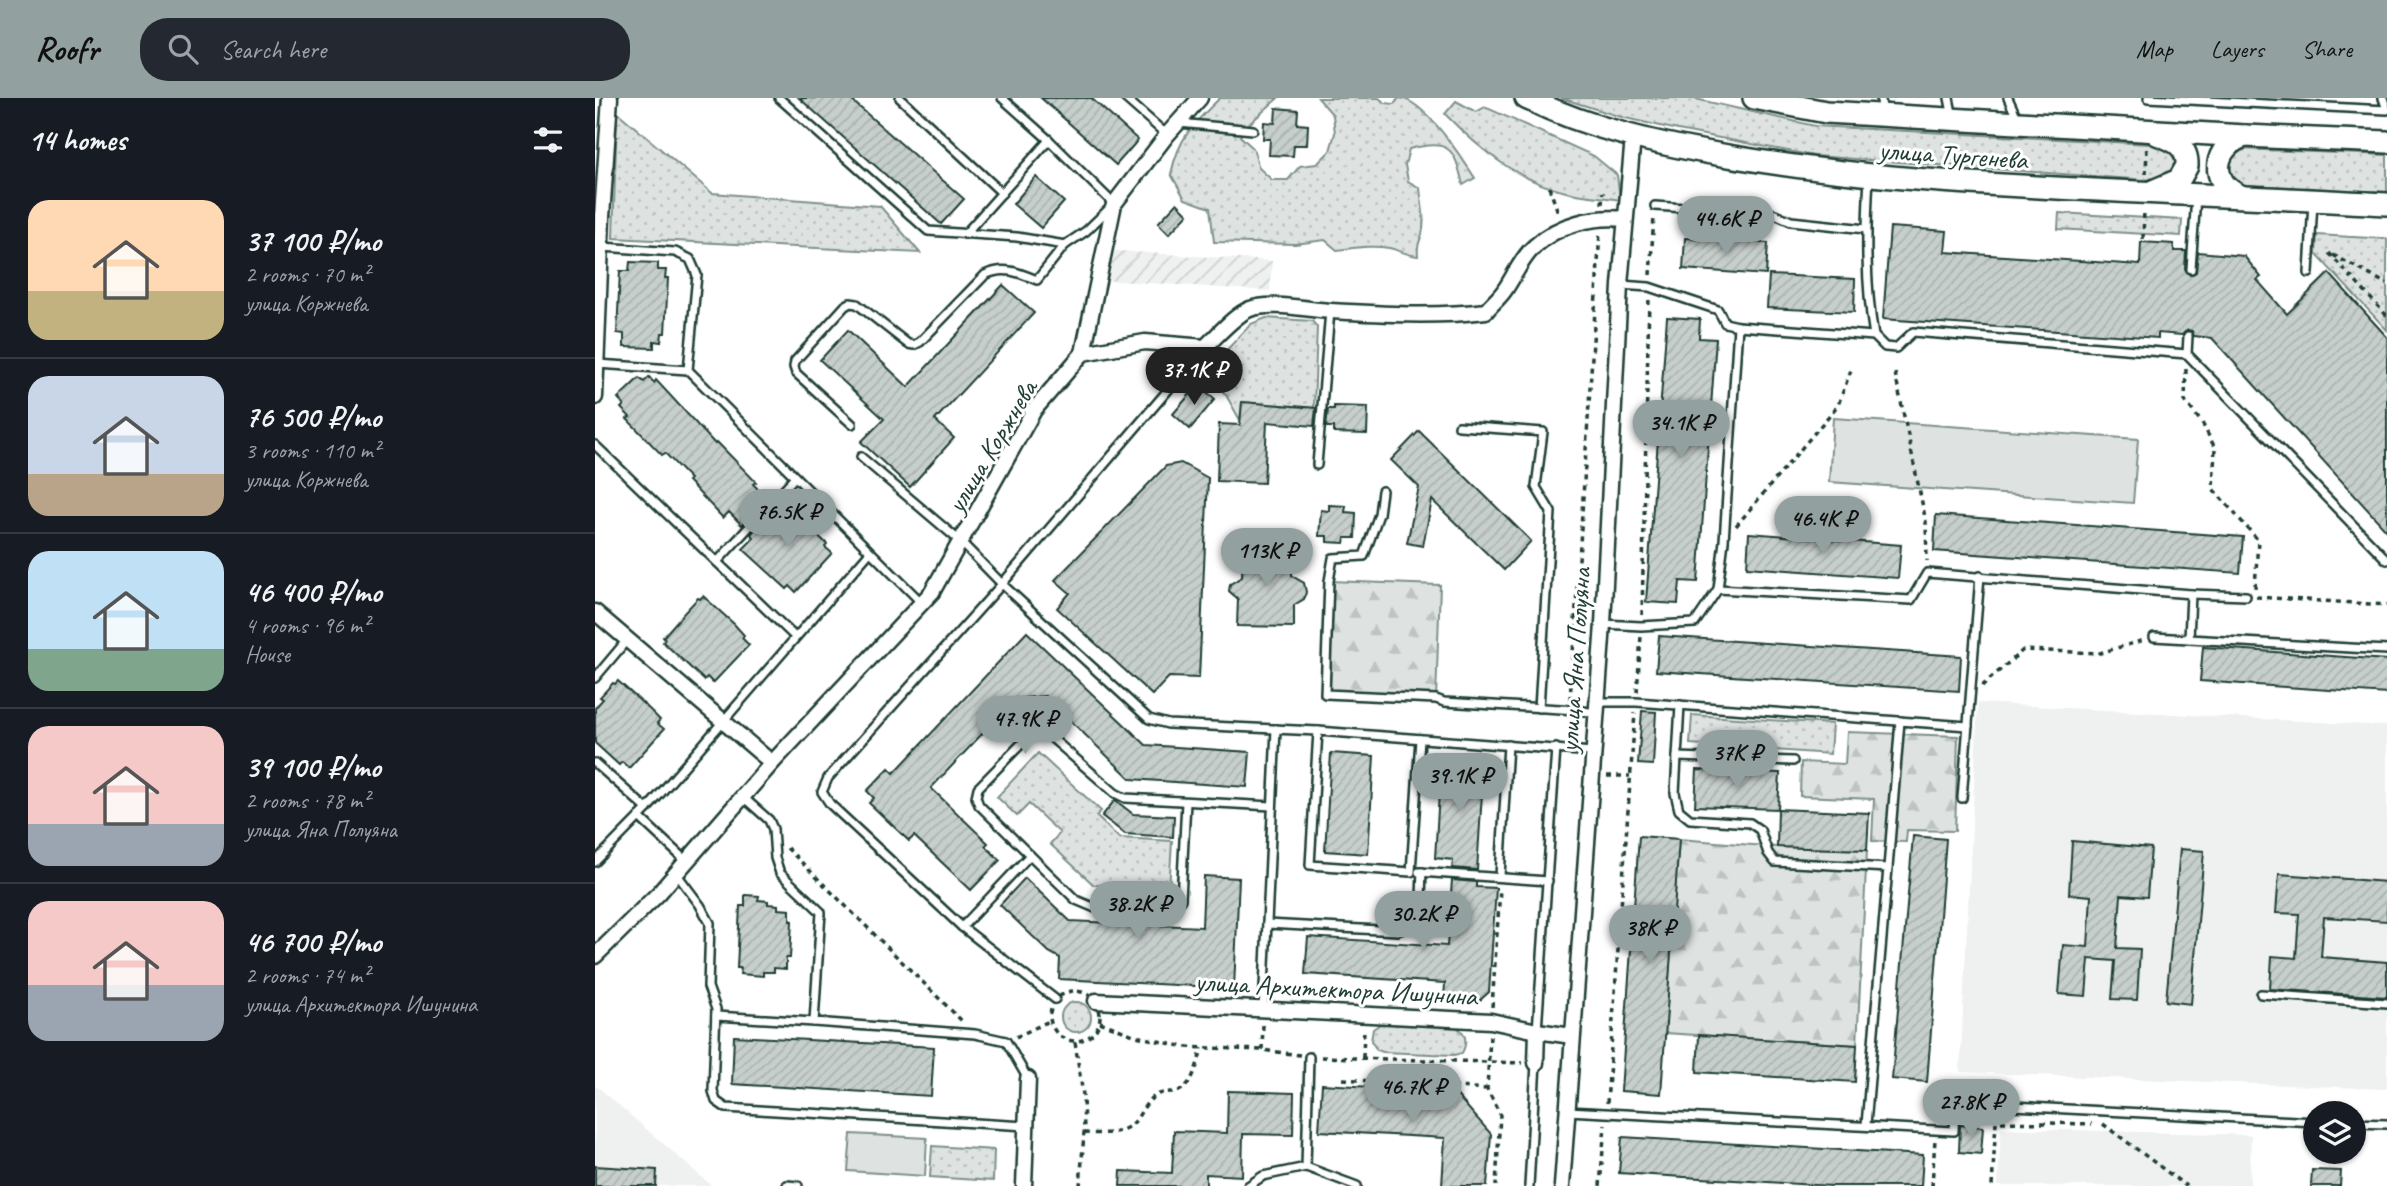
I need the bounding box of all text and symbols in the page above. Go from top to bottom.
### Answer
search box [140,18,630,81]
text: Roofr [35,28,98,70]
icon: search [164,30,202,68]
text: Search here [220,33,326,66]
text: Map [2136,34,2173,64]
text: Layers [2211,34,2264,64]
text: Share [2302,34,2352,64]
text: 14 homes [28,121,126,159]
icon: filters [529,121,567,159]
street label: улица Тургенева [1875,132,2030,177]
pin: 44.6K ₽ [1661,197,1791,256]
text: 44.6K ₽ [1693,204,1759,233]
text: 37 100 ₽/mo [245,222,381,260]
icon: home [84,228,168,312]
text: 2 rooms · 70 m² [245,260,369,289]
text: улица Коржнева [245,289,367,318]
pin: 37.1K ₽ [1129,348,1259,407]
text: 37.1K ₽ [1162,355,1226,384]
street label: улица Коржнева [937,371,1046,521]
text: 76 500 ₽/mo [245,398,381,436]
pin: 34.1K ₽ [1616,400,1746,460]
icon: home [84,404,168,488]
text: 34.1K ₽ [1649,408,1713,437]
text: 3 rooms · 110 m² [245,436,380,465]
text: улица Коржнева [245,465,367,494]
pin: 76.5K ₽ [723,490,853,549]
pin: 46.4K ₽ [1758,496,1888,556]
text: 76.5K ₽ [756,497,820,526]
text: 46.4K ₽ [1790,504,1856,533]
pin: 113K ₽ [1210,528,1324,588]
text: 113K ₽ [1237,536,1297,565]
street label: улица Яна Полуяна [1550,565,1599,755]
text: 46 400 ₽/mo [245,573,382,611]
icon: home [84,579,168,663]
text: 4 rooms · 96 m² [245,611,369,640]
text: House [245,640,290,669]
pin: 47.9K ₽ [960,696,1090,756]
text: 47.9K ₽ [993,704,1057,733]
pin: 37K ₽ [1688,730,1786,790]
text: 37K ₽ [1712,738,1762,767]
text: 39 100 ₽/mo [245,748,381,786]
icon: home [84,754,168,838]
pin: 39.1K ₽ [1395,754,1525,813]
text: 39.1K ₽ [1428,761,1492,790]
text: 2 rooms · 78 m² [245,786,369,815]
text: улица Яна Полуяна [245,815,397,844]
pin: 38.2K ₽ [1073,882,1203,941]
text: 38.2K ₽ [1106,889,1170,918]
pin: 30.2K ₽ [1358,892,1488,951]
text: 30.2K ₽ [1391,899,1455,928]
pin: 38K ₽ [1601,906,1699,965]
text: 38K ₽ [1625,913,1675,942]
text: 46 700 ₽/mo [245,923,381,961]
icon: home [84,929,168,1013]
text: 2 rooms · 74 m² [245,961,369,990]
street label: улица Архитектора Ишунина [1192,964,1480,1013]
text: улица Архитектора Ишунина [245,990,477,1019]
pin: 46.7K ₽ [1348,1065,1478,1124]
text: 46.7K ₽ [1380,1072,1446,1101]
pin: 27.8K ₽ [1906,1080,2036,1139]
text: 27.8K ₽ [1939,1087,2003,1116]
map controls [2303,1101,2366,1164]
button: layers [2303,1101,2366,1164]

